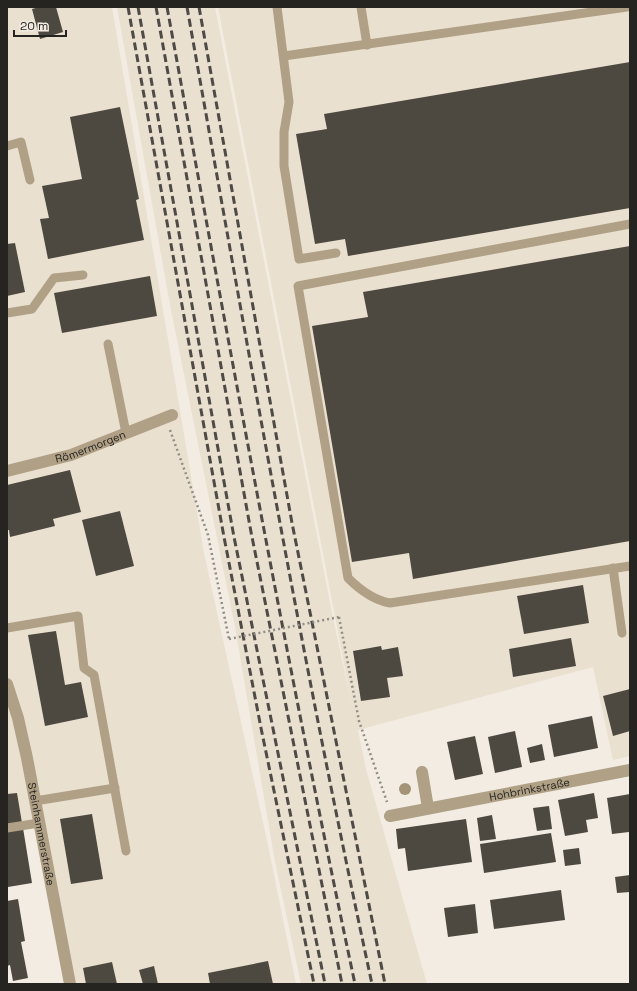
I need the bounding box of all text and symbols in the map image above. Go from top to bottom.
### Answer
scale bar [14,12,66,38]
text: 20 m [20,18,48,34]
street label: Römermorgen [54,427,128,466]
street label: Hohbrinkstraße [488,775,571,804]
street label: Steinhammerstraße [25,781,58,887]

